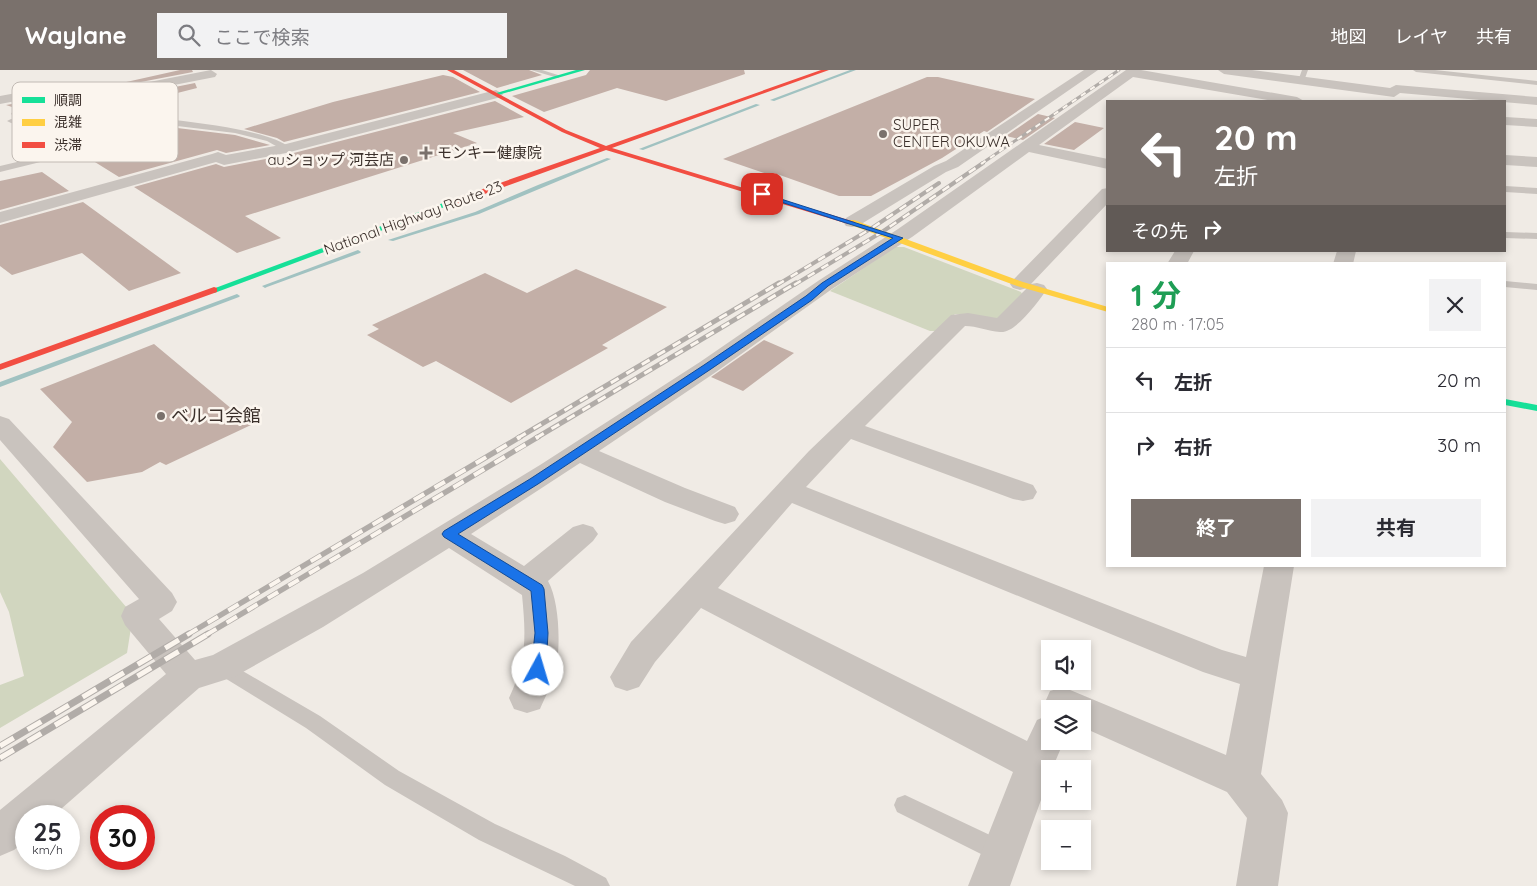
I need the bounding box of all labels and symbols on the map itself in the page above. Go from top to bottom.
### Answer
legend [12,82,178,162]
text: 順調 [54,91,82,109]
text: 混雑 [54,113,82,131]
place label: SUPER CENTER OKUWA [893,115,1010,151]
marker: SUPER CENTER OKUWA [877,128,889,140]
text: 渋滞 [54,136,82,154]
place label: モンキー健康院 [437,143,542,162]
marker: モンキー健康院 [419,146,433,160]
place label: auショップ 河芸店 [267,150,394,169]
marker: auショップ 河芸店 [398,154,410,166]
pin [741,173,783,215]
street label: National Highway Route 23 [321,176,505,259]
place label: ベルコ会館 [171,404,261,427]
marker: ベルコ会館 [155,410,167,422]
position arrow [511,643,563,695]
speed limit sign: 30 [90,805,155,870]

